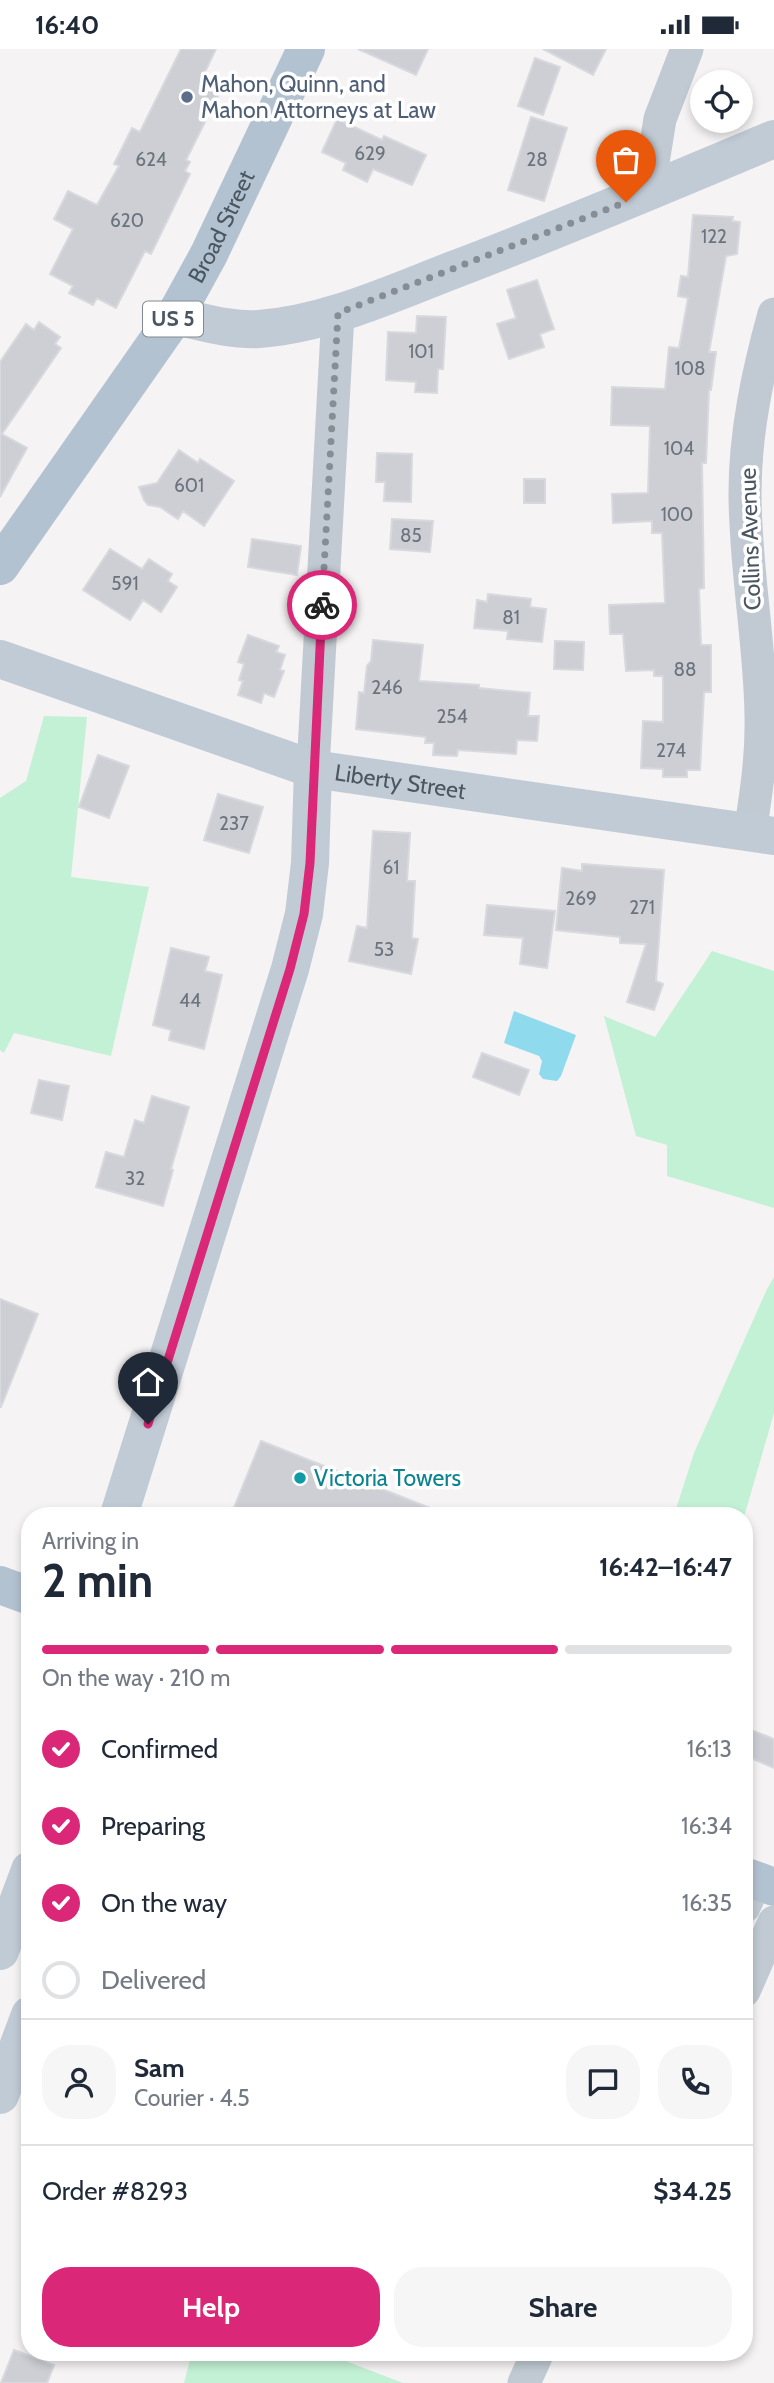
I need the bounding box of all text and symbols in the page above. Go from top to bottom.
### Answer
text: 16:40 [35,9,99,41]
place label: Mahon, Quinn, and Mahon Attorneys at Law [201,70,436,124]
map controls [690,70,753,133]
button: locate [690,70,753,133]
marker: Mahon, Quinn, and Mahon Attorneys at Law [179,89,195,105]
pin [596,130,656,202]
icon: bag [607,141,645,179]
house number: 629 [354,142,386,165]
house number: 624 [135,148,167,171]
house number: 28 [526,148,548,171]
street label: Broad Street [182,166,261,288]
house number: 620 [110,209,144,232]
house number: 122 [701,225,727,248]
road number: US 5 [143,301,203,337]
house number: 101 [408,340,434,363]
house number: 108 [675,357,705,380]
house number: 104 [664,437,694,460]
street label: Collins Avenue [734,467,766,611]
house number: 601 [174,474,204,497]
house number: 100 [661,503,693,526]
house number: 85 [400,524,422,547]
courier [287,570,357,640]
house number: 591 [111,572,139,595]
icon: bike [303,586,341,624]
house number: 81 [502,606,520,629]
house number: 88 [673,658,697,681]
house number: 246 [371,676,403,699]
house number: 254 [436,705,468,728]
house number: 274 [656,739,686,762]
street label: Liberty Street [333,758,468,805]
house number: 237 [219,812,249,835]
house number: 61 [383,856,399,879]
house number: 269 [565,887,597,910]
house number: 271 [629,896,655,919]
house number: 53 [374,938,394,961]
house number: 44 [179,989,201,1012]
house number: 32 [125,1167,145,1190]
pin [118,1352,178,1424]
icon: home [129,1363,167,1401]
place label: Victoria Towers [314,1464,461,1492]
marker: Victoria Towers [292,1470,308,1486]
text: Arriving in [42,1527,139,1555]
text: 16:42–16:47 [599,1551,732,1583]
text: 2 min [42,1553,153,1609]
text: On the way · 210 m [42,1664,230,1692]
icon: check [42,1730,80,1768]
text: Confirmed [101,1733,218,1765]
text: 16:13 [687,1735,732,1763]
icon: check [42,1807,80,1845]
text: Preparing [101,1810,205,1842]
text: 16:34 [681,1812,732,1840]
icon: check [42,1884,80,1922]
text: On the way [101,1887,227,1919]
text: 16:35 [682,1889,732,1917]
text: Delivered [101,1964,206,1996]
button: person [42,2045,116,2119]
button: chat [566,2045,640,2119]
button: phone [658,2045,732,2119]
text: Sam [134,2052,185,2084]
text: Courier · 4.5 [134,2084,250,2112]
text: Order #8293 [42,2175,188,2207]
text: $34.25 [653,2175,732,2207]
button: Help [42,2267,380,2347]
button: Share [394,2267,732,2347]

